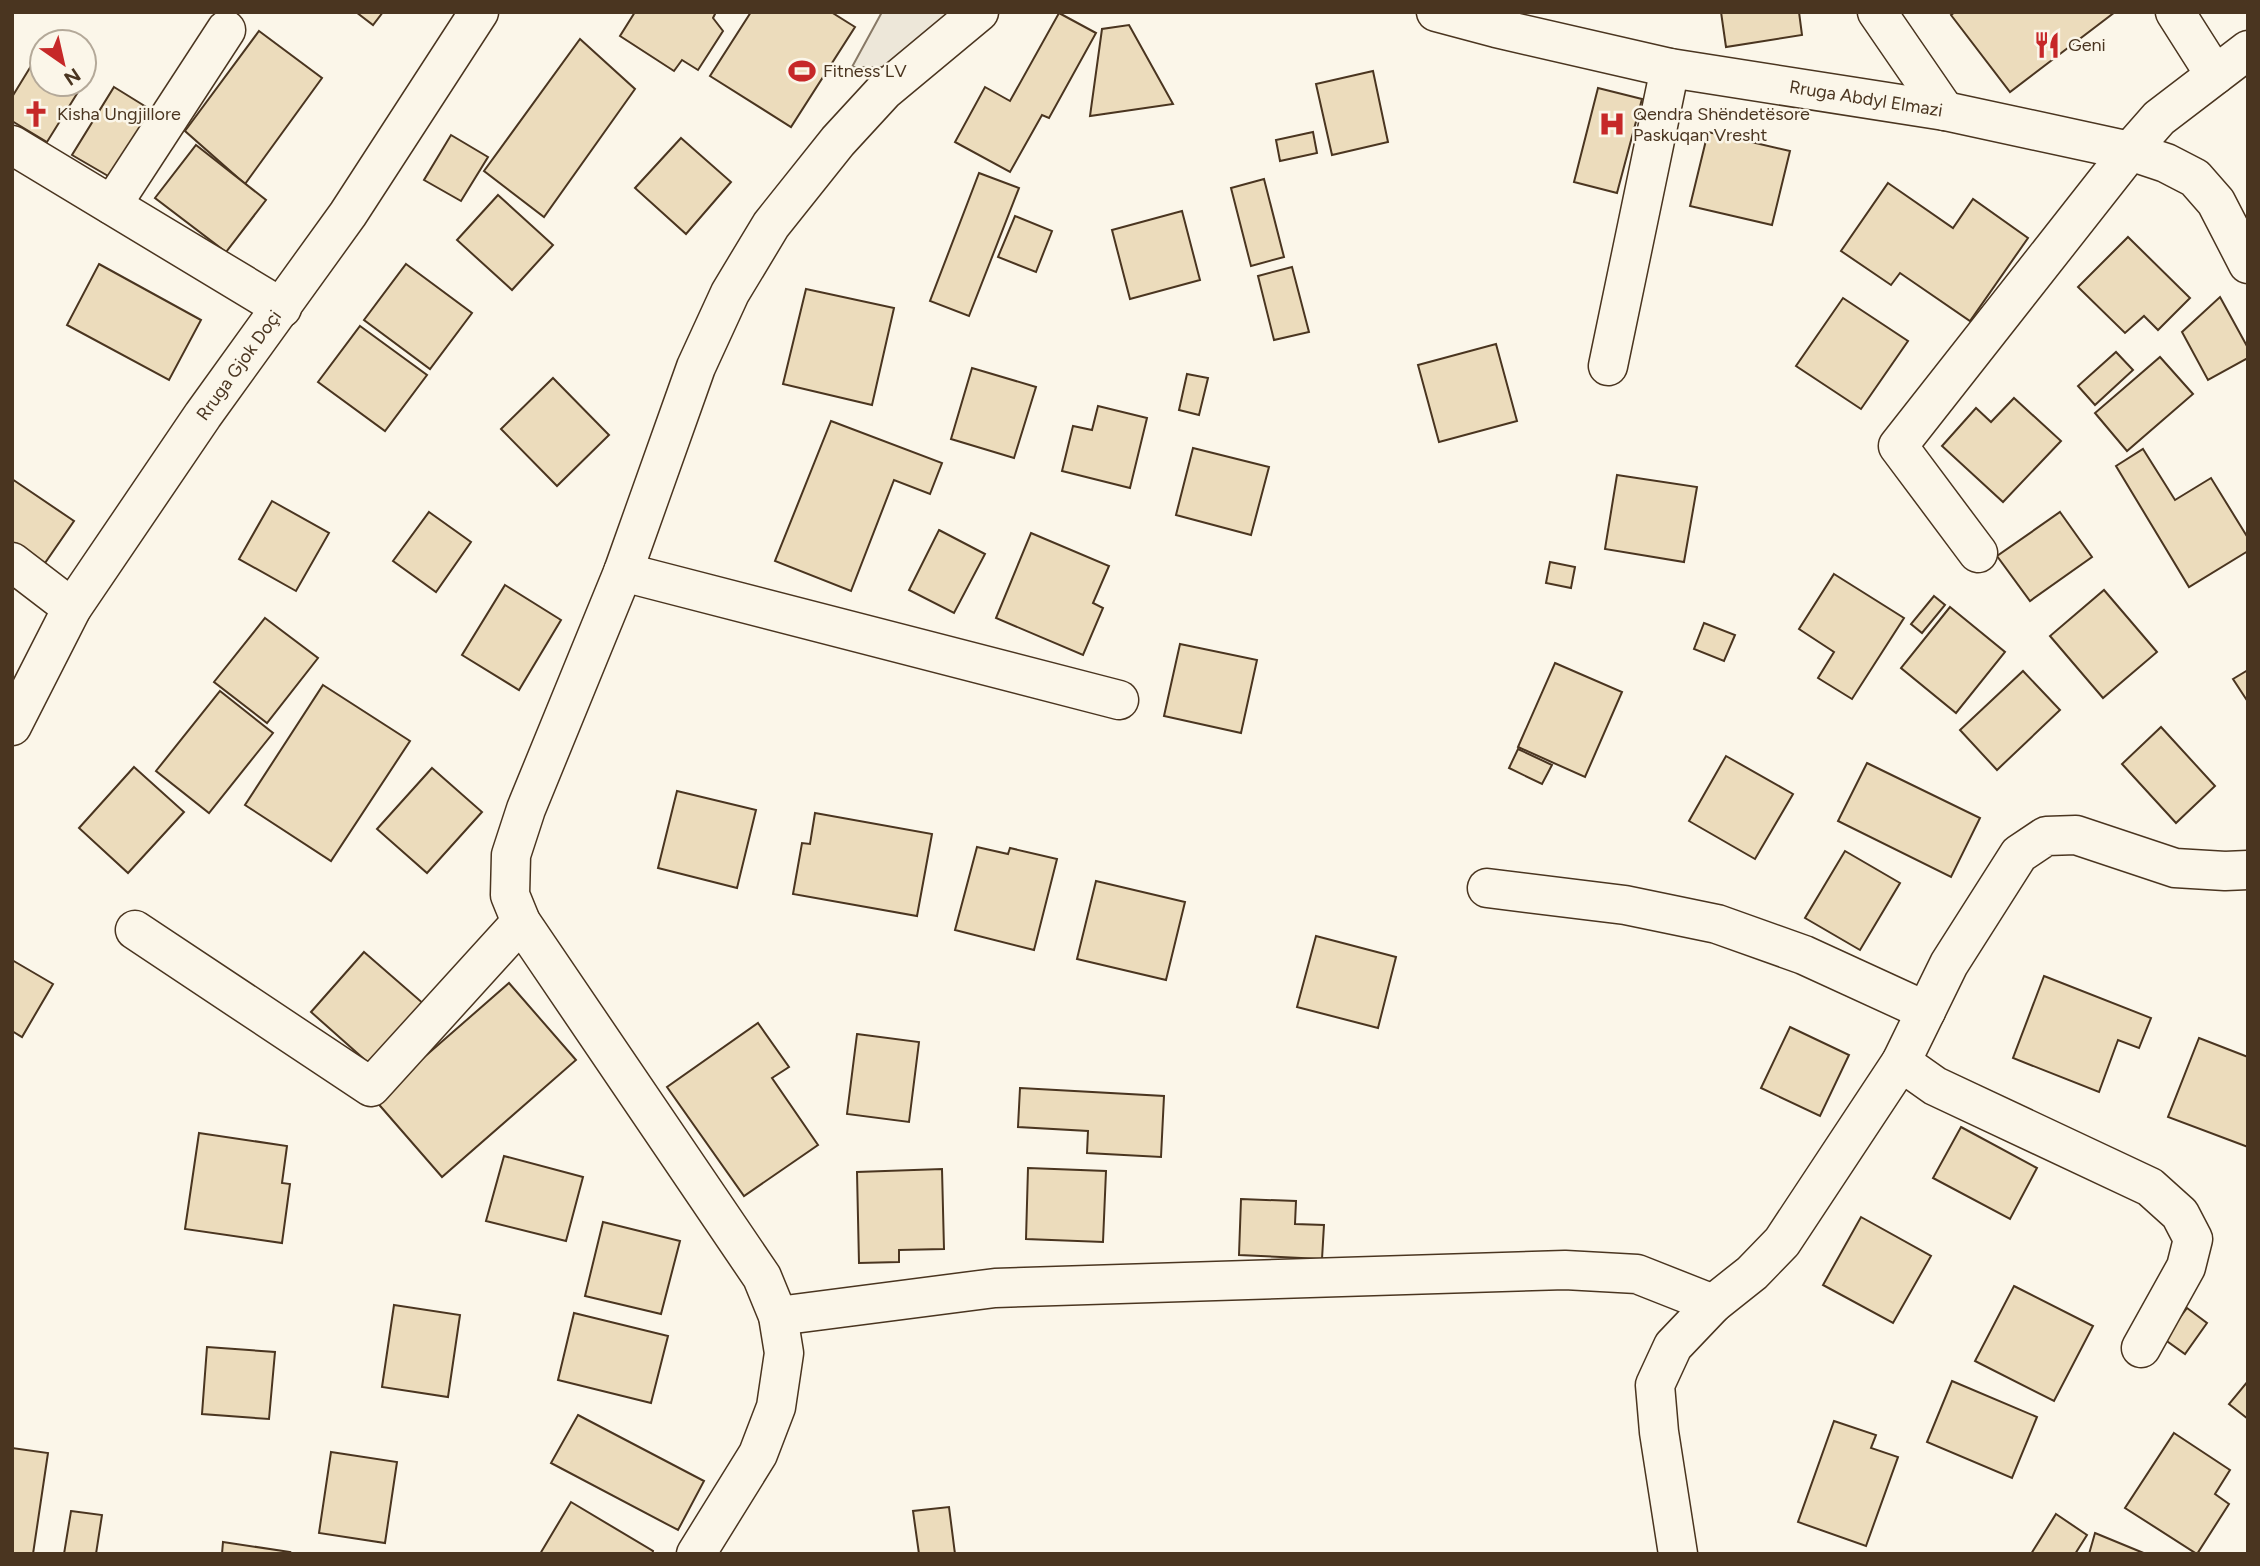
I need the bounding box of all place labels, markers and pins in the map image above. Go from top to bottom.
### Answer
restaurant icon: Geni [2032,30,2062,60]
place label: Geni [2068,34,2106,56]
sports icon: Fitness LV [787,56,817,86]
place label: Fitness LV [823,60,907,82]
church icon: Kisha Ungjillore [21,99,51,129]
place label: Kisha Ungjillore [57,103,181,125]
place label: Qendra Shëndetësore Paskuqan Vresht [1633,103,1810,146]
hospital icon: Qendra Shëndetësore Paskuqan Vresht [1597,109,1627,139]

